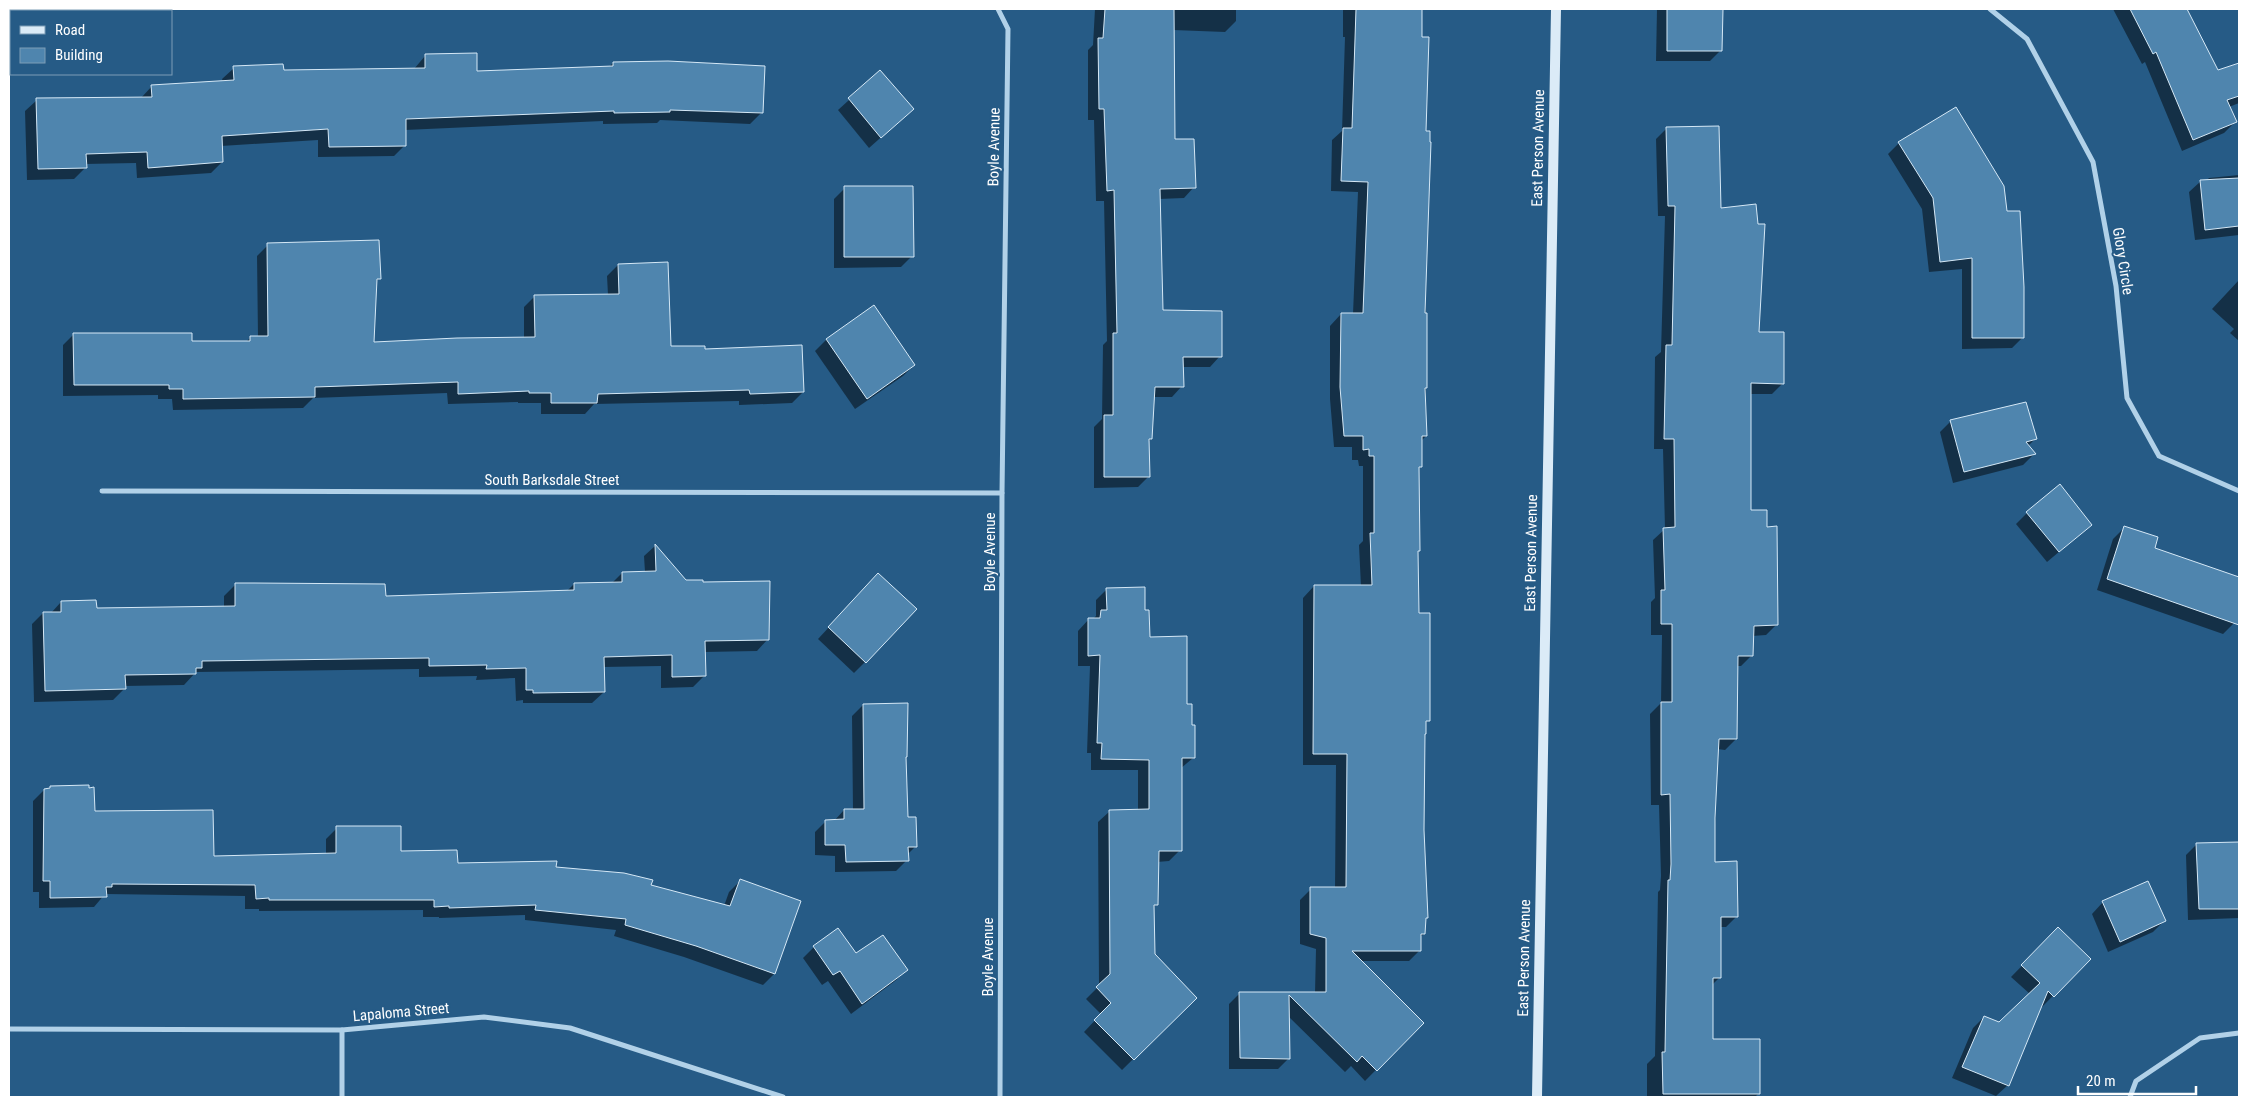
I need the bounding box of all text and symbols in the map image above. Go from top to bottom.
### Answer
legend [10,10,172,75]
text: Road [55,21,85,39]
text: Building [55,46,103,64]
street label: East Person Avenue [1528,89,1548,207]
street label: Boyle Avenue [984,107,1004,187]
street label: Glory Circle [2109,226,2137,296]
street label: South Barksdale Street [485,471,619,489]
street label: East Person Avenue [1521,494,1541,612]
street label: Boyle Avenue [981,513,999,591]
street label: East Person Avenue [1514,899,1534,1017]
street label: Boyle Avenue [979,918,997,996]
street label: Lapaloma Street [352,999,450,1025]
scale bar [2078,1064,2196,1096]
text: 20 m [2086,1072,2116,1090]

